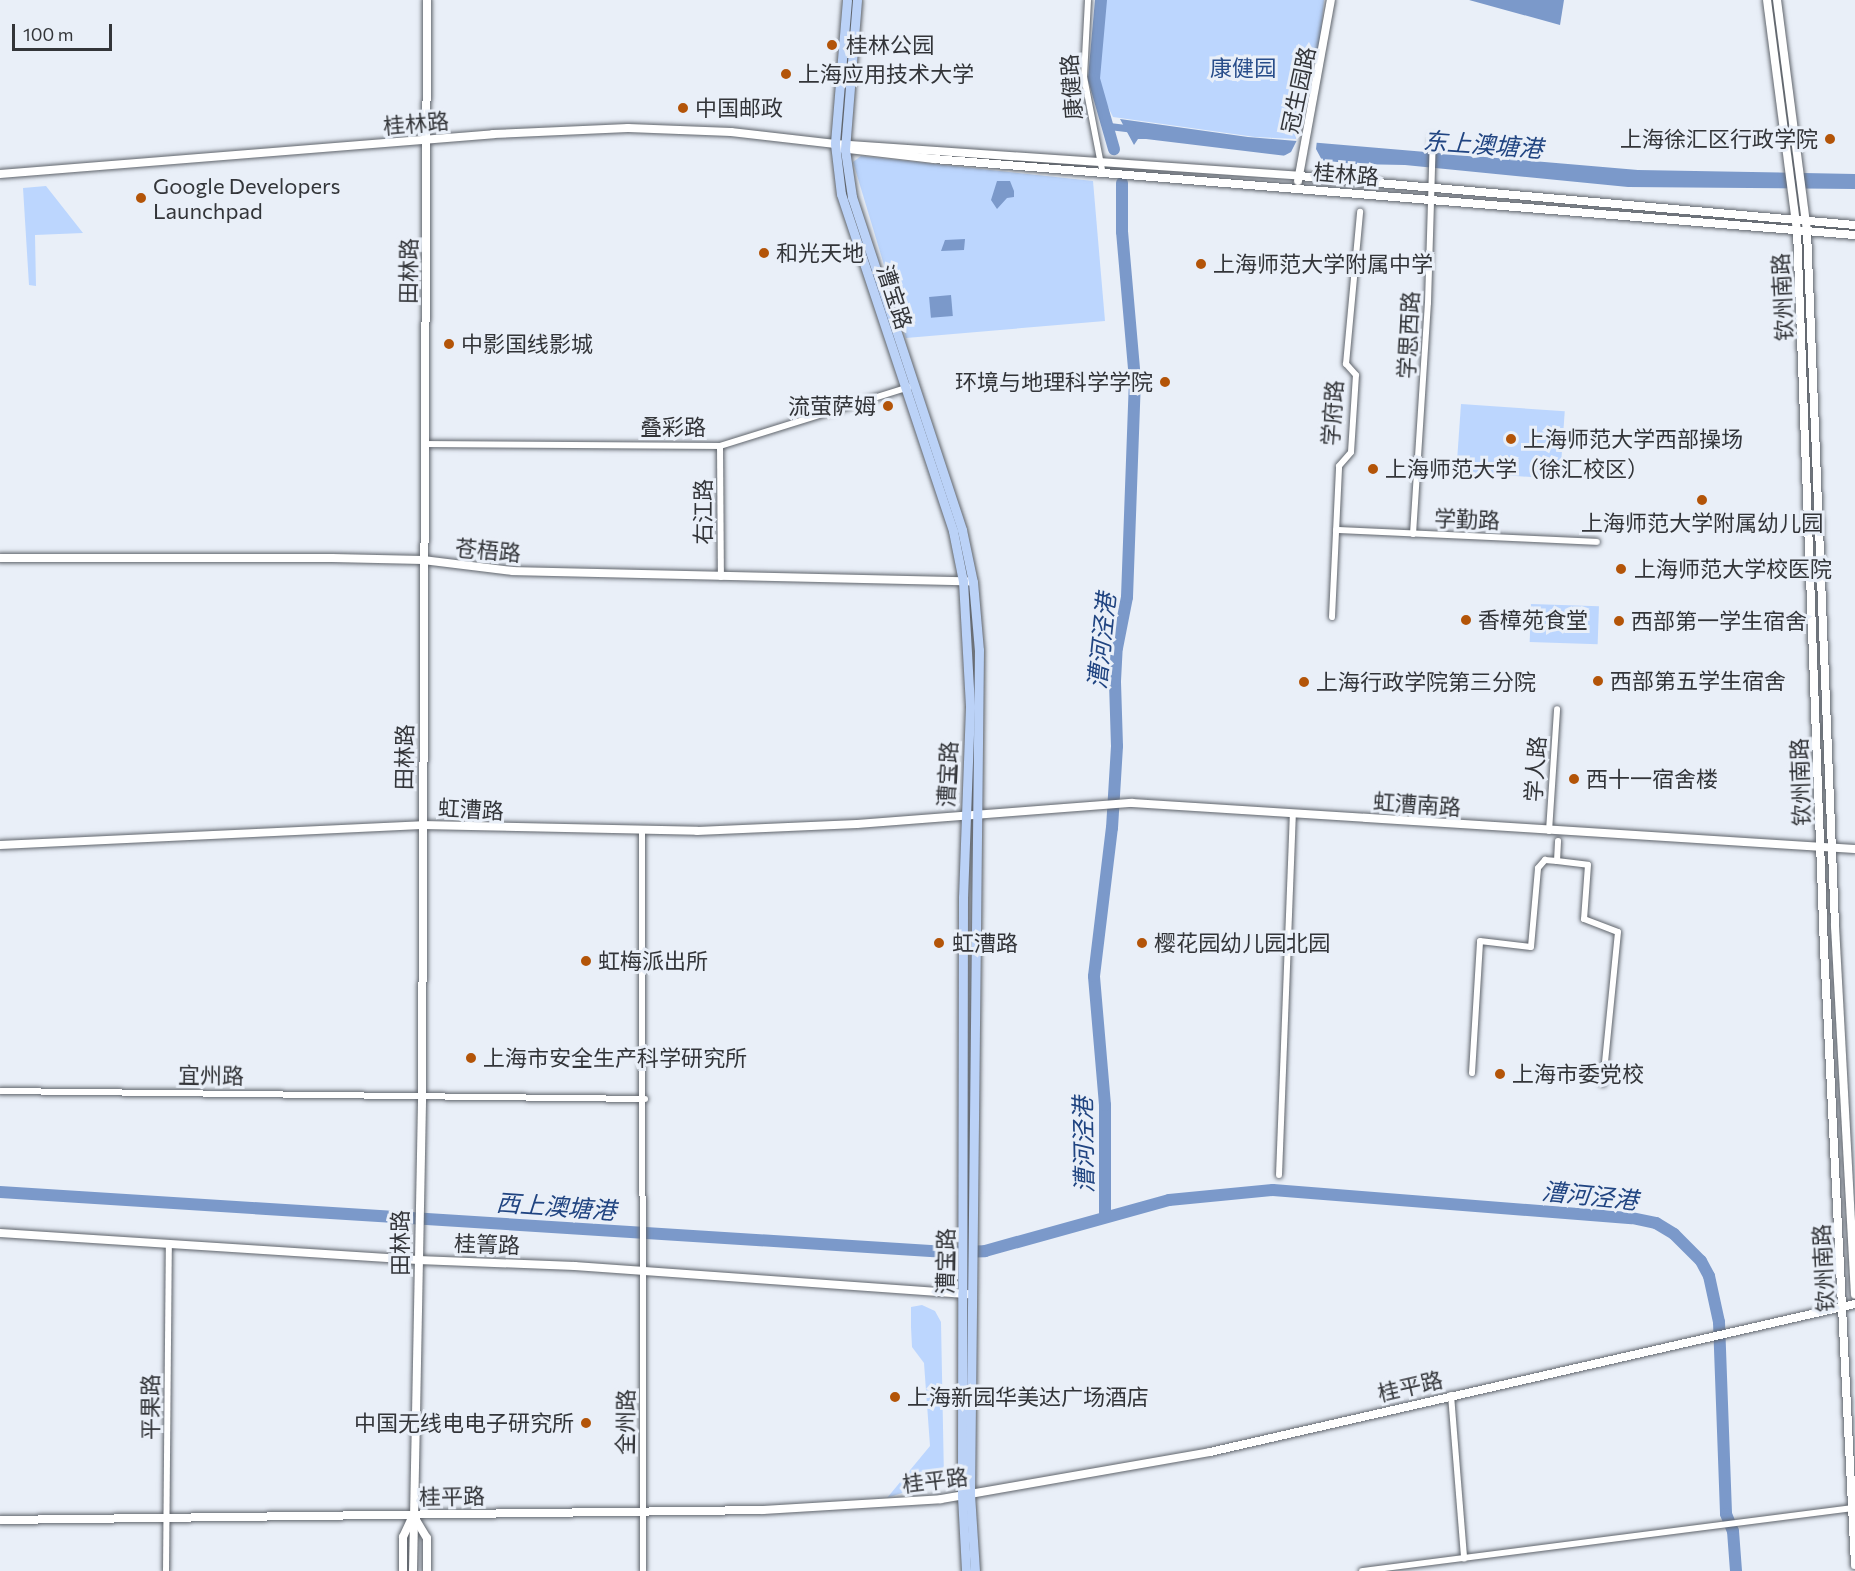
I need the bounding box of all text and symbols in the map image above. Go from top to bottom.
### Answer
scale bar [15,12,116,50]
text: 100 m [23,23,73,45]
place label: 桂林公园 [846,32,934,58]
marker: 桂林公园 [823,36,841,54]
street label: 冠生园路 [1276,44,1320,136]
street label: 康健路 [1056,53,1086,121]
park label: 康健园 [1210,55,1276,81]
place label: 上海应用技术大学 [798,61,974,87]
marker: 上海应用技术大学 [779,67,793,81]
place label: 中国邮政 [695,95,783,121]
marker: 中国邮政 [676,101,690,115]
street label: 桂林路 [382,107,450,139]
water label: 东上澳塘港 [1422,125,1544,163]
place label: 上海徐汇区行政学院 [1620,126,1818,152]
marker: 上海徐汇区行政学院 [1823,132,1837,146]
street label: 桂林路 [1312,158,1380,190]
place label: Google Developers Launchpad [153,172,341,224]
marker: Google Developers Launchpad [134,191,148,205]
street label: 田林路 [394,238,422,304]
place label: 和光天地 [776,240,864,266]
marker: 和光天地 [757,246,771,260]
place label: 上海师范大学附属中学 [1213,251,1433,277]
street label: 钦州南路 [1767,252,1797,342]
marker: 上海师范大学附属中学 [1194,257,1208,271]
street label: 漕宝路 [872,262,918,332]
street label: 学思西路 [1393,290,1423,380]
place label: 中影国线影城 [461,331,593,357]
marker: 中影国线影城 [442,337,456,351]
place label: 环境与地理科学学院 [955,369,1153,395]
marker: 环境与地理科学学院 [1158,375,1172,389]
street label: 学府路 [1317,379,1347,447]
place label: 流萤萨姆 [788,393,876,419]
marker: 流萤萨姆 [881,399,895,413]
street label: 叠彩路 [640,414,706,440]
place label: 上海师范大学西部操场 [1523,426,1743,452]
marker: 上海师范大学西部操场 [1504,432,1518,446]
place label: 上海师范大学（徐汇校区） [1385,456,1649,482]
marker: 上海师范大学（徐汇校区） [1366,462,1380,476]
street label: 右江路 [690,479,716,545]
marker: 上海师范大学附属幼儿园 [1695,493,1709,507]
street label: 学勤路 [1434,505,1500,533]
place label: 上海师范大学附属幼儿园 [1581,510,1823,536]
street label: 苍梧路 [454,534,522,566]
place label: 上海师范大学校医院 [1634,556,1832,582]
marker: 上海师范大学校医院 [1612,560,1630,578]
water label: 漕河泾港 [1082,592,1120,690]
place label: 香樟苑食堂 [1478,607,1588,633]
place label: 西部第一学生宿舍 [1631,608,1807,634]
marker: 香樟苑食堂 [1459,613,1473,627]
marker: 西部第一学生宿舍 [1612,614,1626,628]
place label: 西部第五学生宿舍 [1610,668,1786,694]
place label: 上海行政学院第三分院 [1316,669,1536,695]
marker: 西部第五学生宿舍 [1591,674,1605,688]
marker: 上海行政学院第三分院 [1297,675,1311,689]
street label: 田林路 [390,724,418,790]
street label: 学人路 [1520,735,1550,803]
street label: 钦州南路 [1785,738,1815,826]
street label: 漕宝路 [932,740,962,808]
place label: 西十一宿舍楼 [1586,766,1718,792]
marker: 西十一宿舍楼 [1567,772,1581,786]
street label: 虹漕南路 [1372,788,1462,820]
street label: 虹漕路 [437,794,505,824]
place label: 虹漕路 [952,930,1018,956]
place label: 樱花园幼儿园北园 [1154,930,1330,956]
marker: 虹漕路 [930,934,948,952]
marker: 樱花园幼儿园北园 [1135,936,1149,950]
place label: 虹梅派出所 [598,948,708,974]
marker: 虹梅派出所 [579,954,593,968]
place label: 上海市安全生产科学研究所 [483,1045,747,1071]
marker: 上海市安全生产科学研究所 [464,1051,478,1065]
street label: 宜州路 [178,1061,244,1089]
place label: 上海市委党校 [1512,1061,1644,1087]
marker: 上海市委党校 [1493,1067,1507,1081]
water label: 漕河泾港 [1068,1097,1098,1193]
water label: 漕河泾港 [1541,1176,1639,1214]
water label: 西上澳塘港 [495,1187,617,1225]
street label: 田林路 [387,1210,413,1276]
street label: 钦州南路 [1808,1223,1838,1313]
street label: 漕宝路 [931,1228,959,1294]
street label: 桂箐路 [454,1230,520,1258]
street label: 桂平路 [1375,1366,1445,1406]
street label: 平果路 [137,1374,163,1440]
place label: 上海新园华美达广场酒店 [907,1384,1149,1410]
street label: 全州路 [611,1389,639,1455]
marker: 上海新园华美达广场酒店 [888,1390,902,1404]
place label: 中国无线电电子研究所 [354,1410,574,1436]
marker: 中国无线电电子研究所 [579,1416,593,1430]
street label: 桂平路 [901,1463,969,1497]
street label: 桂平路 [419,1482,485,1510]

